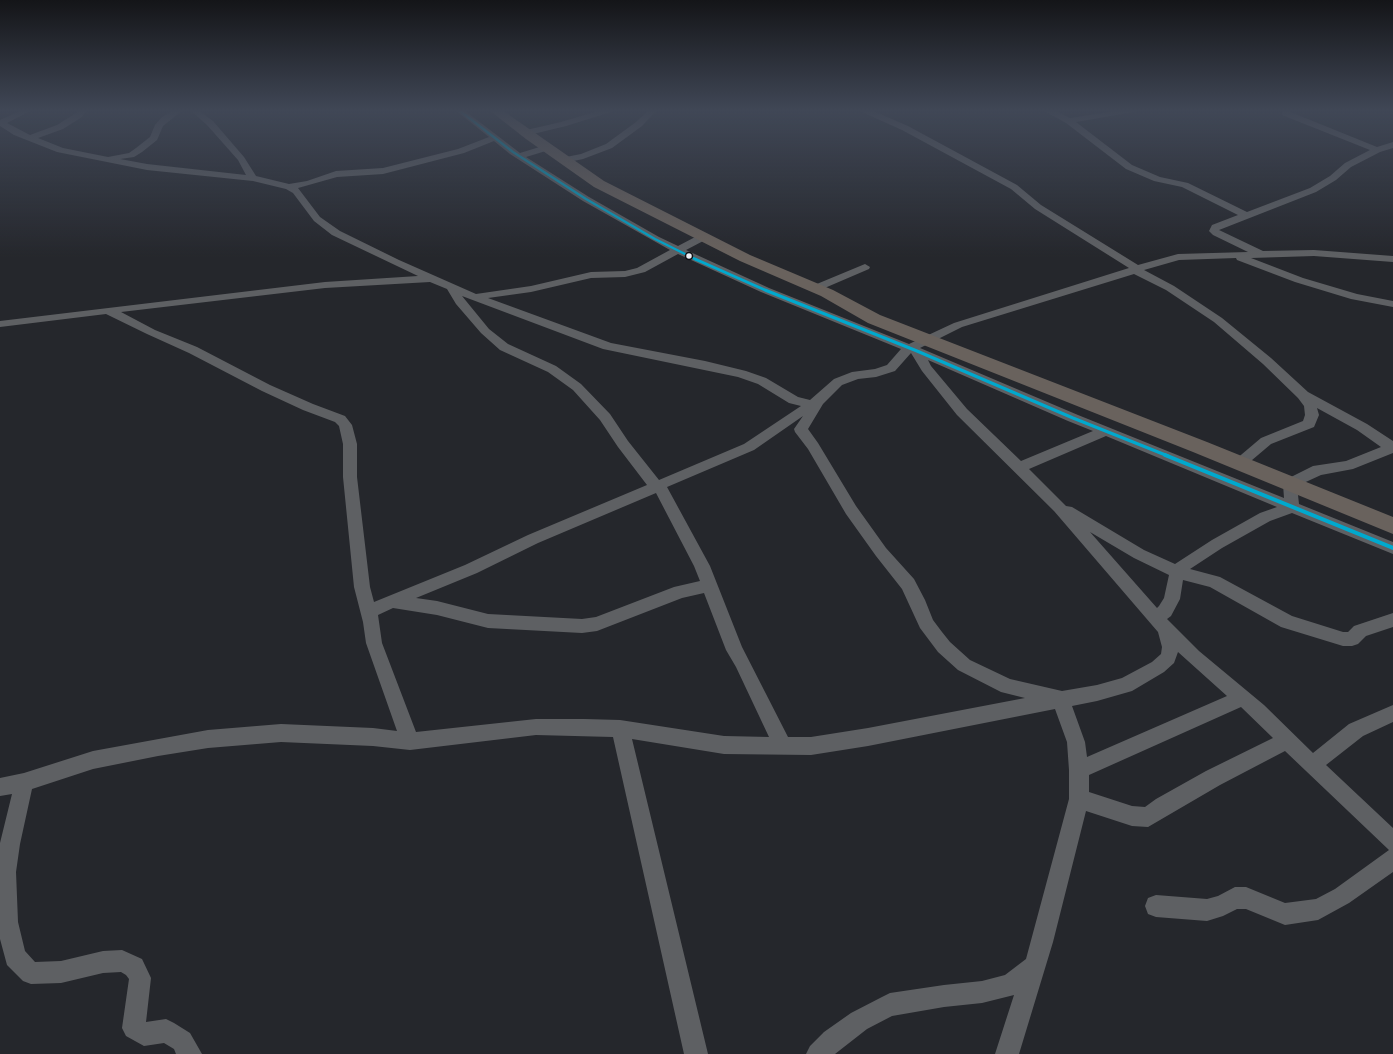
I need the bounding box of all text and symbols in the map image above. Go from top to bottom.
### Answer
unlabelled marker [684,251,694,261]

